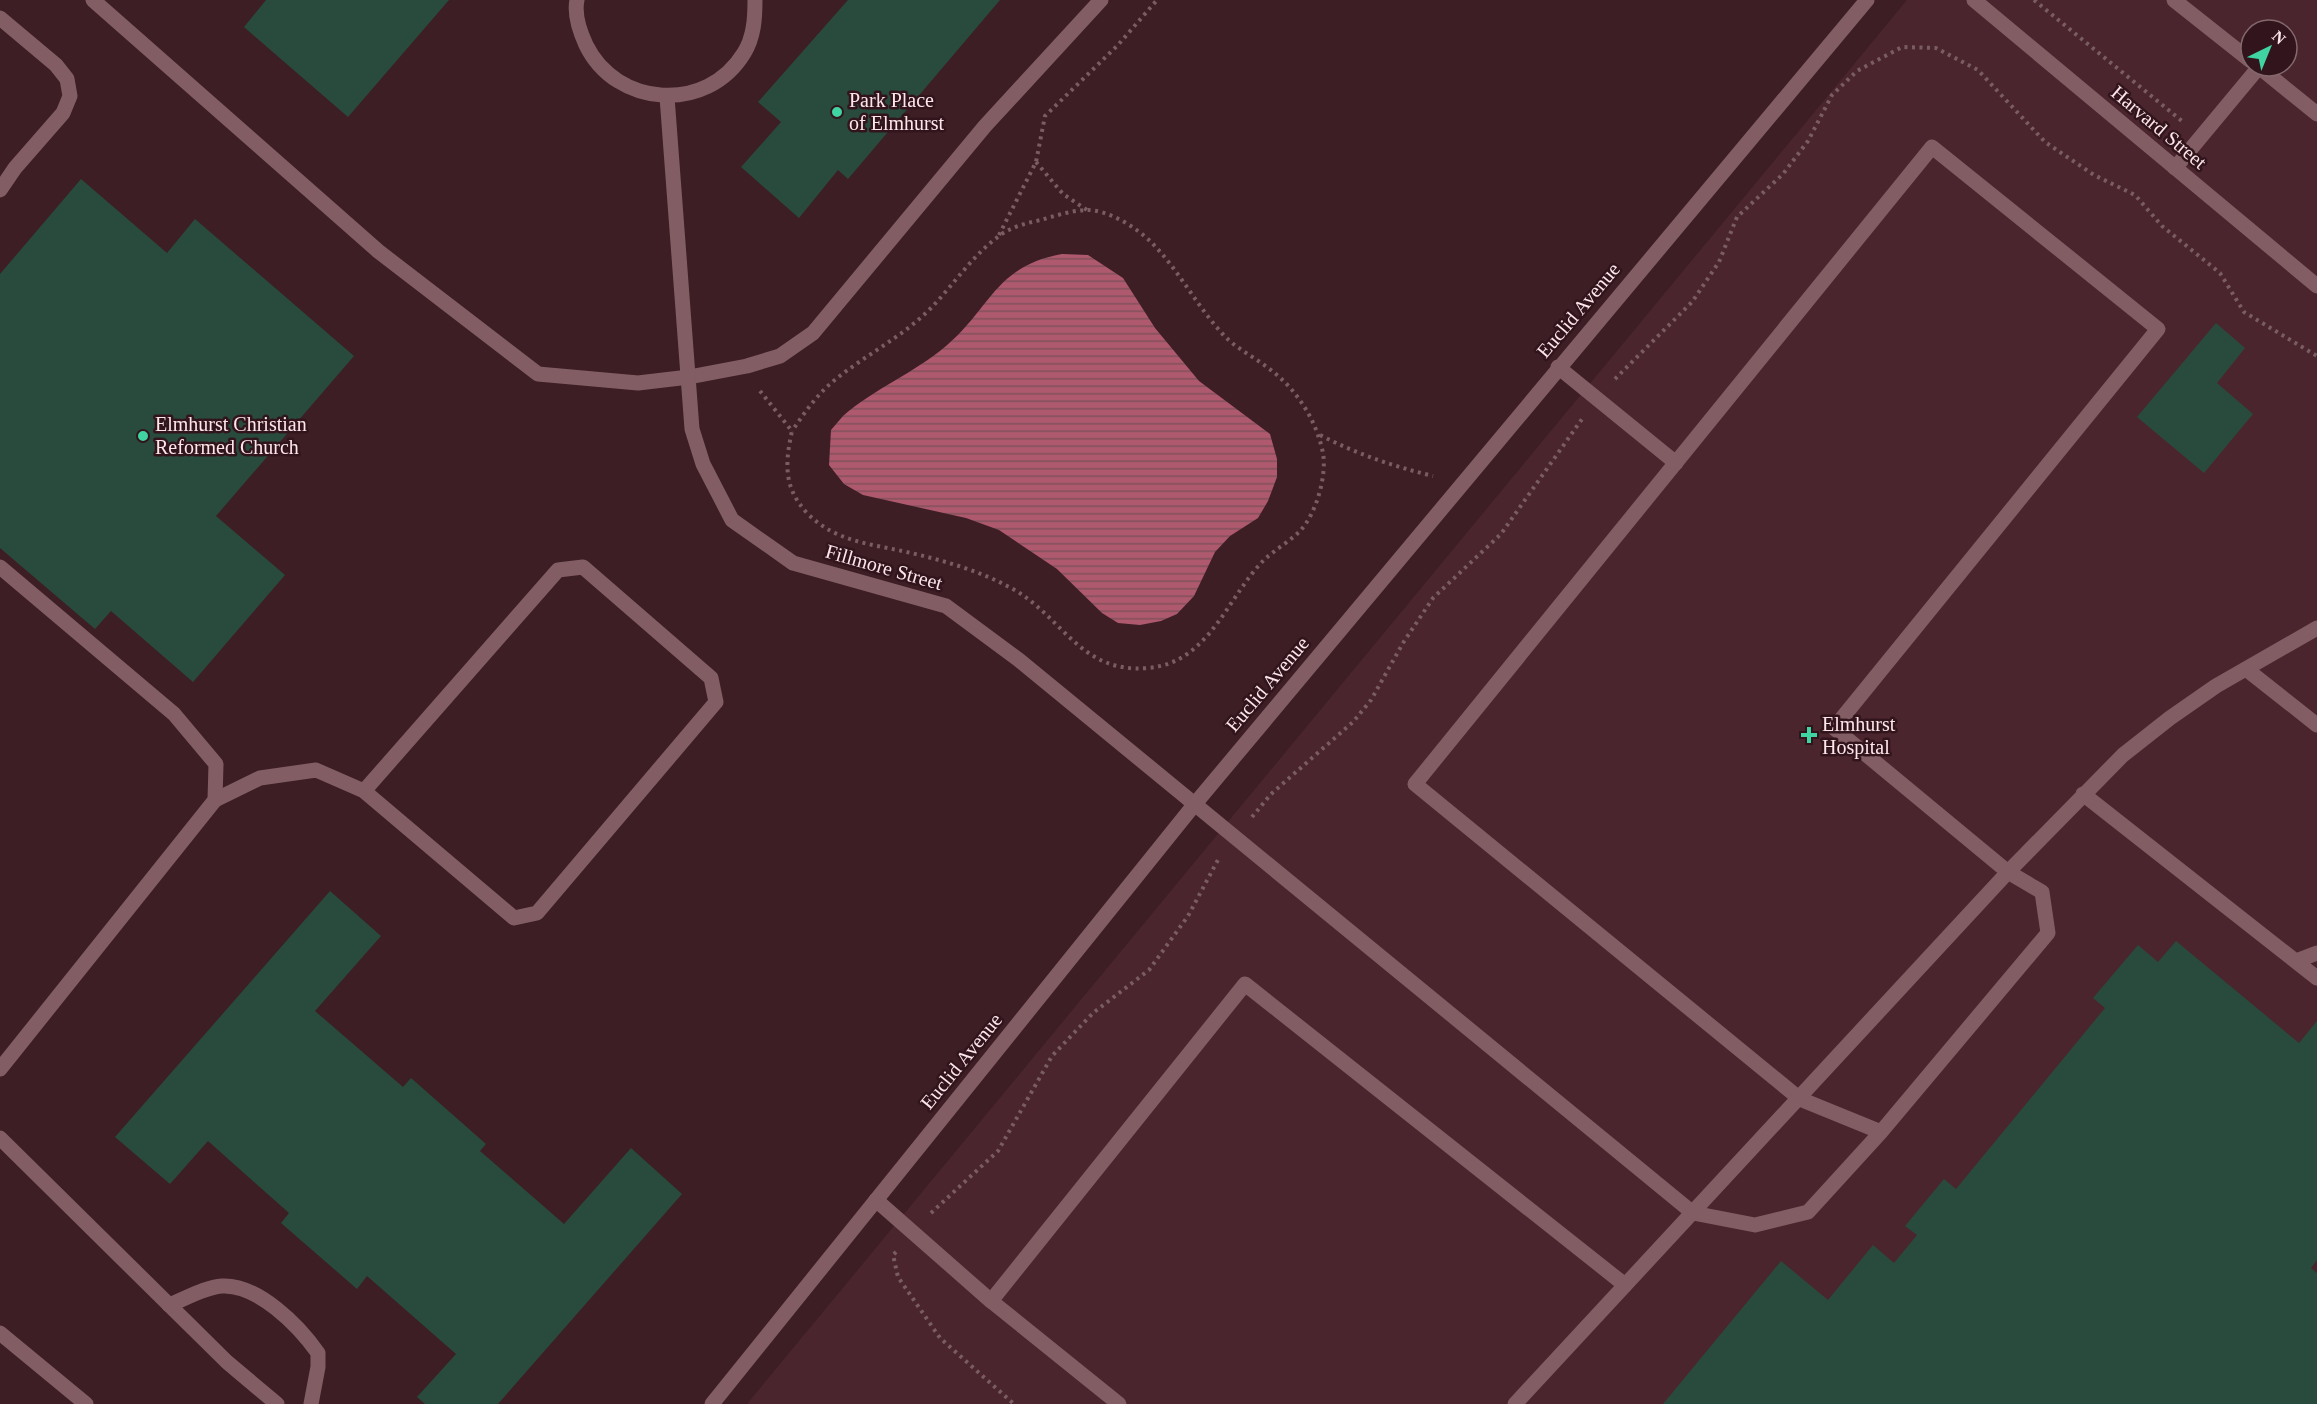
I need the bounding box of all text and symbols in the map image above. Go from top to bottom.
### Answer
north arrow [2239,18,2299,78]
text: N [2269,27,2289,48]
street label: Harvard Street [2107,81,2211,173]
place label: Park Place of Elmhurst [849,89,944,134]
marker: Park Place of Elmhurst [830,105,844,119]
street label: Euclid Avenue [1532,258,1624,362]
place label: Elmhurst Christian Reformed Church [155,413,307,458]
marker: Elmhurst Christian Reformed Church [136,429,150,443]
street label: Fillmore Street [823,540,945,594]
street label: Euclid Avenue [1221,632,1313,736]
place label: Elmhurst Hospital [1822,713,1896,759]
marker: Elmhurst Hospital [1800,726,1818,744]
street label: Euclid Avenue [916,1009,1006,1113]

